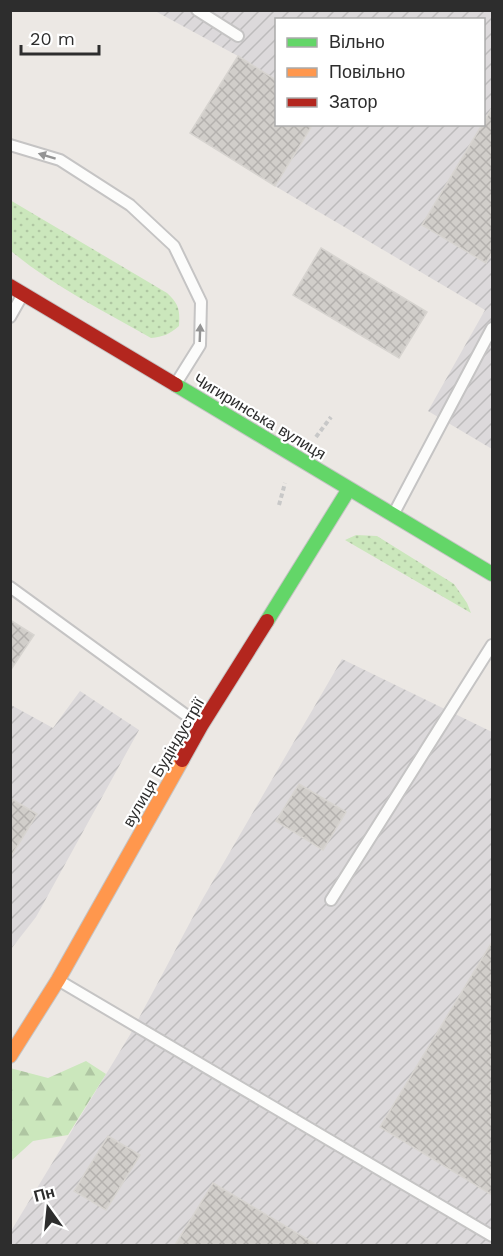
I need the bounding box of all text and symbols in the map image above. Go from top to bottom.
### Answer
scale bar [21,18,99,56]
legend [275,18,485,126]
text: 20 m [30,28,75,49]
text: Вільно [329,31,385,52]
text: Повільно [329,61,405,82]
text: Затор [329,91,378,112]
one-way arrow [38,151,56,160]
one-way arrow [196,324,205,343]
street label: Чигиринська вулиця [190,369,329,463]
street label: вулиця Будіндустрії [119,694,208,830]
north arrow [18,1178,78,1238]
text: Пн [32,1182,57,1206]

